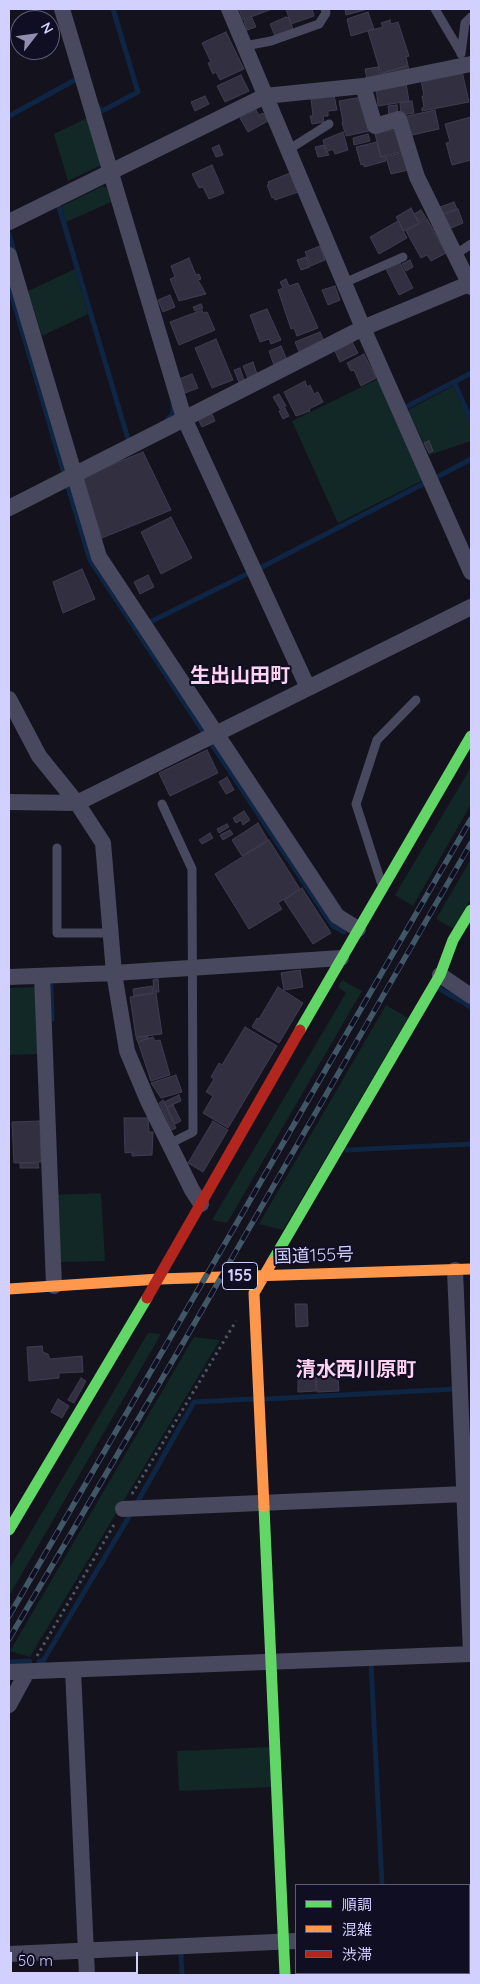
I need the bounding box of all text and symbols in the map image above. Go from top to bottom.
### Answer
north arrow [10,10,60,60]
text: N [37,19,57,37]
district label: 生出山田町 [190,664,290,688]
street label: 国道155号 [274,1244,354,1268]
road number: 155 [222,1262,258,1290]
district label: 清水西川原町 [296,1358,416,1382]
legend [295,1884,470,1974]
text: 順調 [342,1895,372,1914]
text: 混雑 [342,1920,372,1939]
scale bar [12,1942,140,1974]
text: 渋滞 [342,1945,372,1964]
text: 50 m [18,1951,53,1970]

